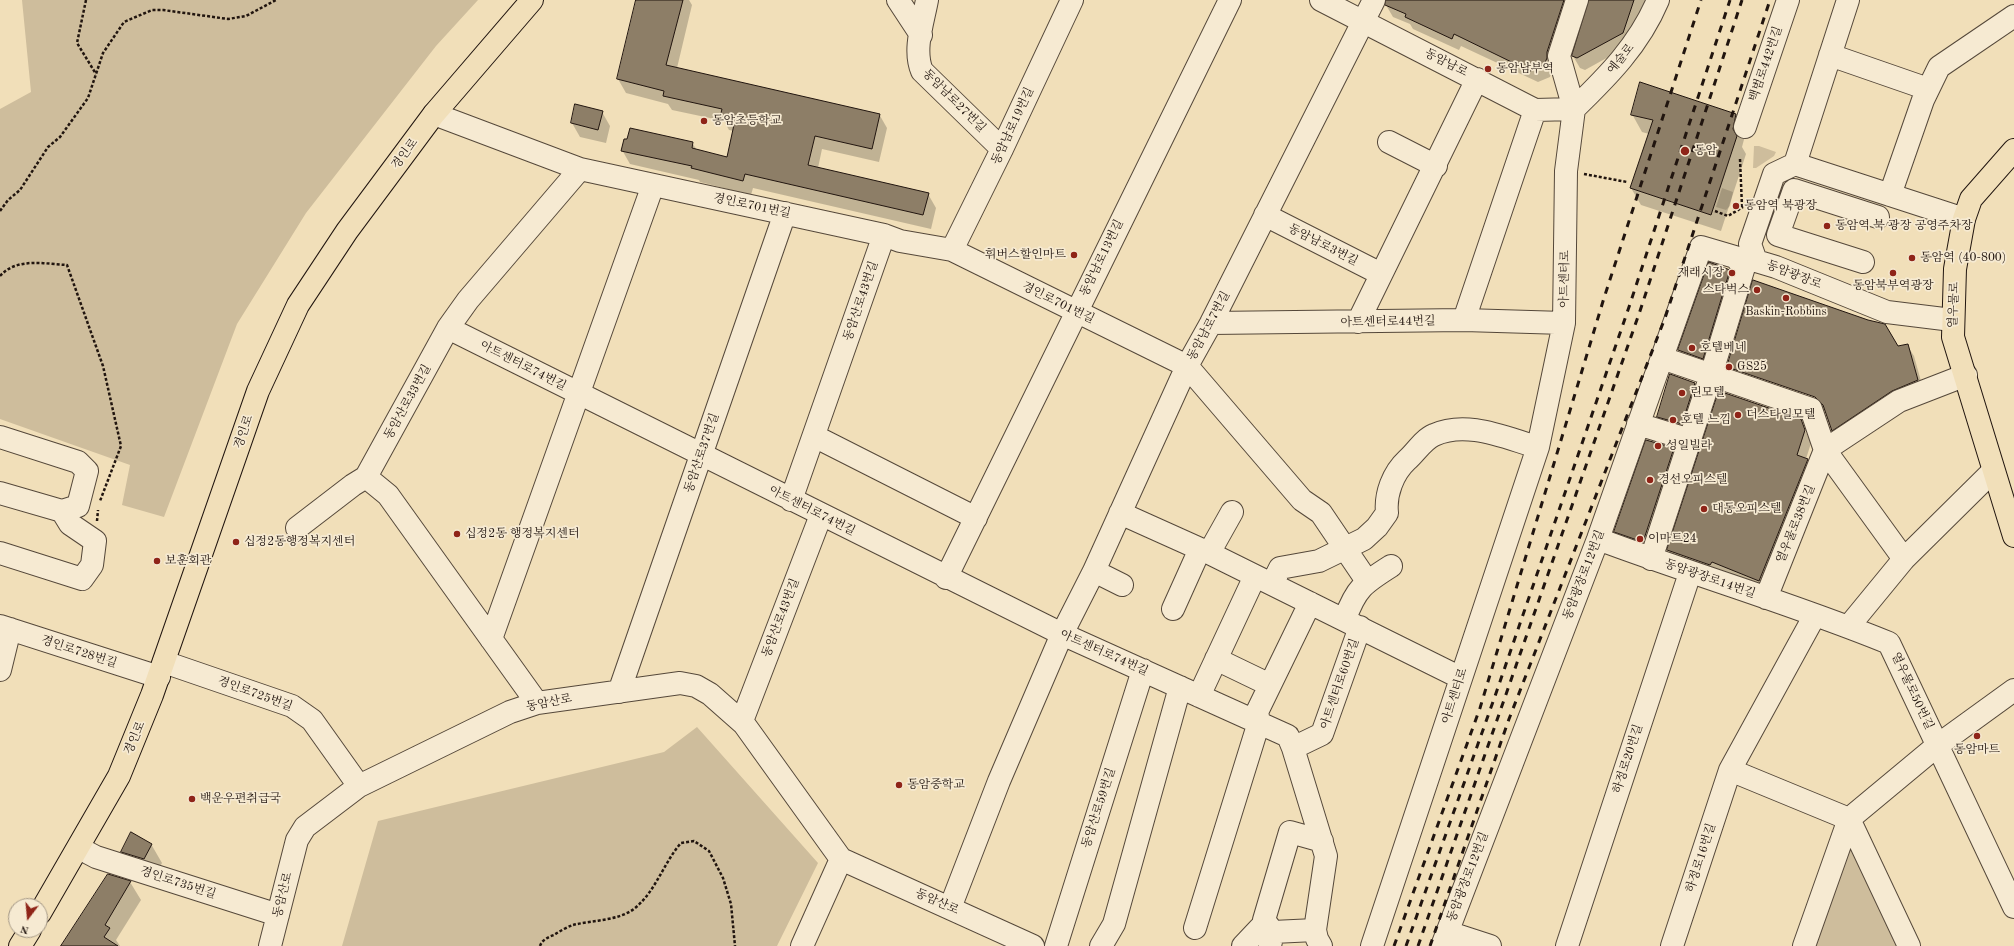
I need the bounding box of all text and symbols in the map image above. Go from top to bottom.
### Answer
street label: 백범로442번길 [1746,24,1786,104]
street label: 예술로 [1604,41,1638,77]
street label: 동암남로 [1422,46,1470,80]
place label: 동암남부역 [1496,62,1554,76]
marker: 동암남부역 [1483,64,1493,74]
street label: 동암남로27번길 [919,66,989,136]
street label: 동암남로19번길 [989,85,1037,167]
place label: 동암초등학교 [712,114,782,128]
marker: 동암초등학교 [699,116,709,126]
street label: 경인로 [389,136,421,172]
place label: 동암 [1694,144,1717,158]
marker: 동암 [1679,145,1691,157]
street label: 경인로701번길 [712,191,792,221]
place label: 동암역 북광장 [1744,199,1817,213]
marker: 동암역 북광장 [1731,201,1741,211]
street label: 동암남로13번길 [1077,217,1127,299]
place label: 동암역 북 광장 공영주차장 [1835,219,1973,233]
street label: 동암남로3번길 [1286,221,1360,269]
marker: 동암역 북 광장 공영주차장 [1822,221,1832,231]
place label: 휘버스할인마트 [985,248,1066,262]
marker: 휘버스할인마트 [1069,250,1079,260]
street label: 아트센터로 [1557,250,1573,308]
place label: 동암역 (40-800) [1920,251,2006,265]
marker: 동암역 (40-800) [1907,253,1917,263]
street label: 동암광장로 [1764,258,1824,292]
street label: 동암산로43번길 [841,259,881,343]
place label: 재래시장 [1678,266,1724,280]
marker: 재래시장 [1727,268,1737,278]
marker: 동암북부역광장 [1888,268,1898,278]
street label: 경인로701번길 [1019,279,1097,327]
place label: 동암북부역광장 [1852,279,1934,293]
street label: 열우물로 [1946,282,1962,328]
place label: 스타벅스 [1703,283,1749,297]
marker: 스타벅스 [1752,285,1762,295]
street label: 동암남로7번길 [1185,289,1233,363]
marker: Baskin-Robbins [1781,293,1791,303]
place label: Baskin-Robbins [1745,305,1827,319]
street label: 아트센터로44번길 [1340,314,1436,330]
street label: 아트센터로74번길 [477,338,569,394]
place label: 호텔베네 [1700,341,1746,355]
marker: 호텔베네 [1687,343,1697,353]
place label: GS25 [1737,360,1767,374]
street label: 동암산로33번길 [381,362,435,442]
marker: GS25 [1724,362,1734,372]
place label: 린모텔 [1690,386,1725,400]
marker: 린모텔 [1677,388,1687,398]
place label: 더스타일모텔 [1746,408,1816,422]
marker: 더스타일모텔 [1733,410,1743,420]
street label: 동암산로37번길 [682,411,722,495]
street label: 경인로 [232,413,256,451]
place label: 호텔 느낌 [1681,413,1731,427]
marker: 호텔 느낌 [1668,415,1678,425]
place label: 성일빌라 [1666,439,1712,453]
marker: 성일빌라 [1653,441,1663,451]
place label: 경선오피스텔 [1658,473,1728,487]
marker: 경선오피스텔 [1645,475,1655,485]
street label: 아트센터로74번길 [766,483,858,539]
street label: 열우물로38번길 [1774,483,1818,565]
place label: 대동오피스텔 [1712,502,1782,516]
marker: 대동오피스텔 [1699,504,1709,514]
place label: 십정2동 행정복지센터 [465,527,580,541]
street label: 동암광장로12번길 [1560,528,1608,622]
marker: 십정2동 행정복지센터 [452,529,462,539]
place label: 이마트24 [1648,532,1697,546]
marker: 이마트24 [1635,534,1645,544]
place label: 십정2동행정복지센터 [244,535,355,549]
marker: 십정2동행정복지센터 [231,537,241,547]
place label: 보훈회관 [165,554,211,568]
marker: 보훈회관 [152,556,162,566]
street label: 동암광장로14번길 [1663,557,1757,601]
street label: 동암산로43번길 [759,576,803,660]
street label: 아트센터로74번길 [1058,627,1150,679]
street label: 경인로728번길 [39,633,119,671]
street label: 아트센터로60번길 [1318,637,1362,731]
street label: 열우물로50번길 [1888,650,1936,732]
street label: 아트센터로 [1439,666,1471,726]
street label: 경인로725번길 [215,674,295,714]
street label: 동암산로 [525,692,573,714]
street label: 경인로 [122,719,148,757]
street label: 하정로20번길 [1610,723,1646,795]
marker: 동암마트 [1972,731,1982,741]
place label: 동암마트 [1954,743,2000,757]
street label: 동암산로59번길 [1079,766,1119,850]
place label: 동암중학교 [907,778,965,792]
marker: 동암중학교 [894,780,904,790]
place label: 백운우편취급국 [200,792,281,806]
marker: 백운우편취급국 [187,794,197,804]
street label: 하정로16번길 [1683,822,1719,894]
street label: 동암광장로12번길 [1444,830,1492,924]
street label: 경인로735번길 [138,864,218,902]
street label: 동암산로 [270,871,296,919]
street label: 동암산로 [913,886,961,918]
north arrow [8,898,48,938]
text: N [19,923,30,936]

